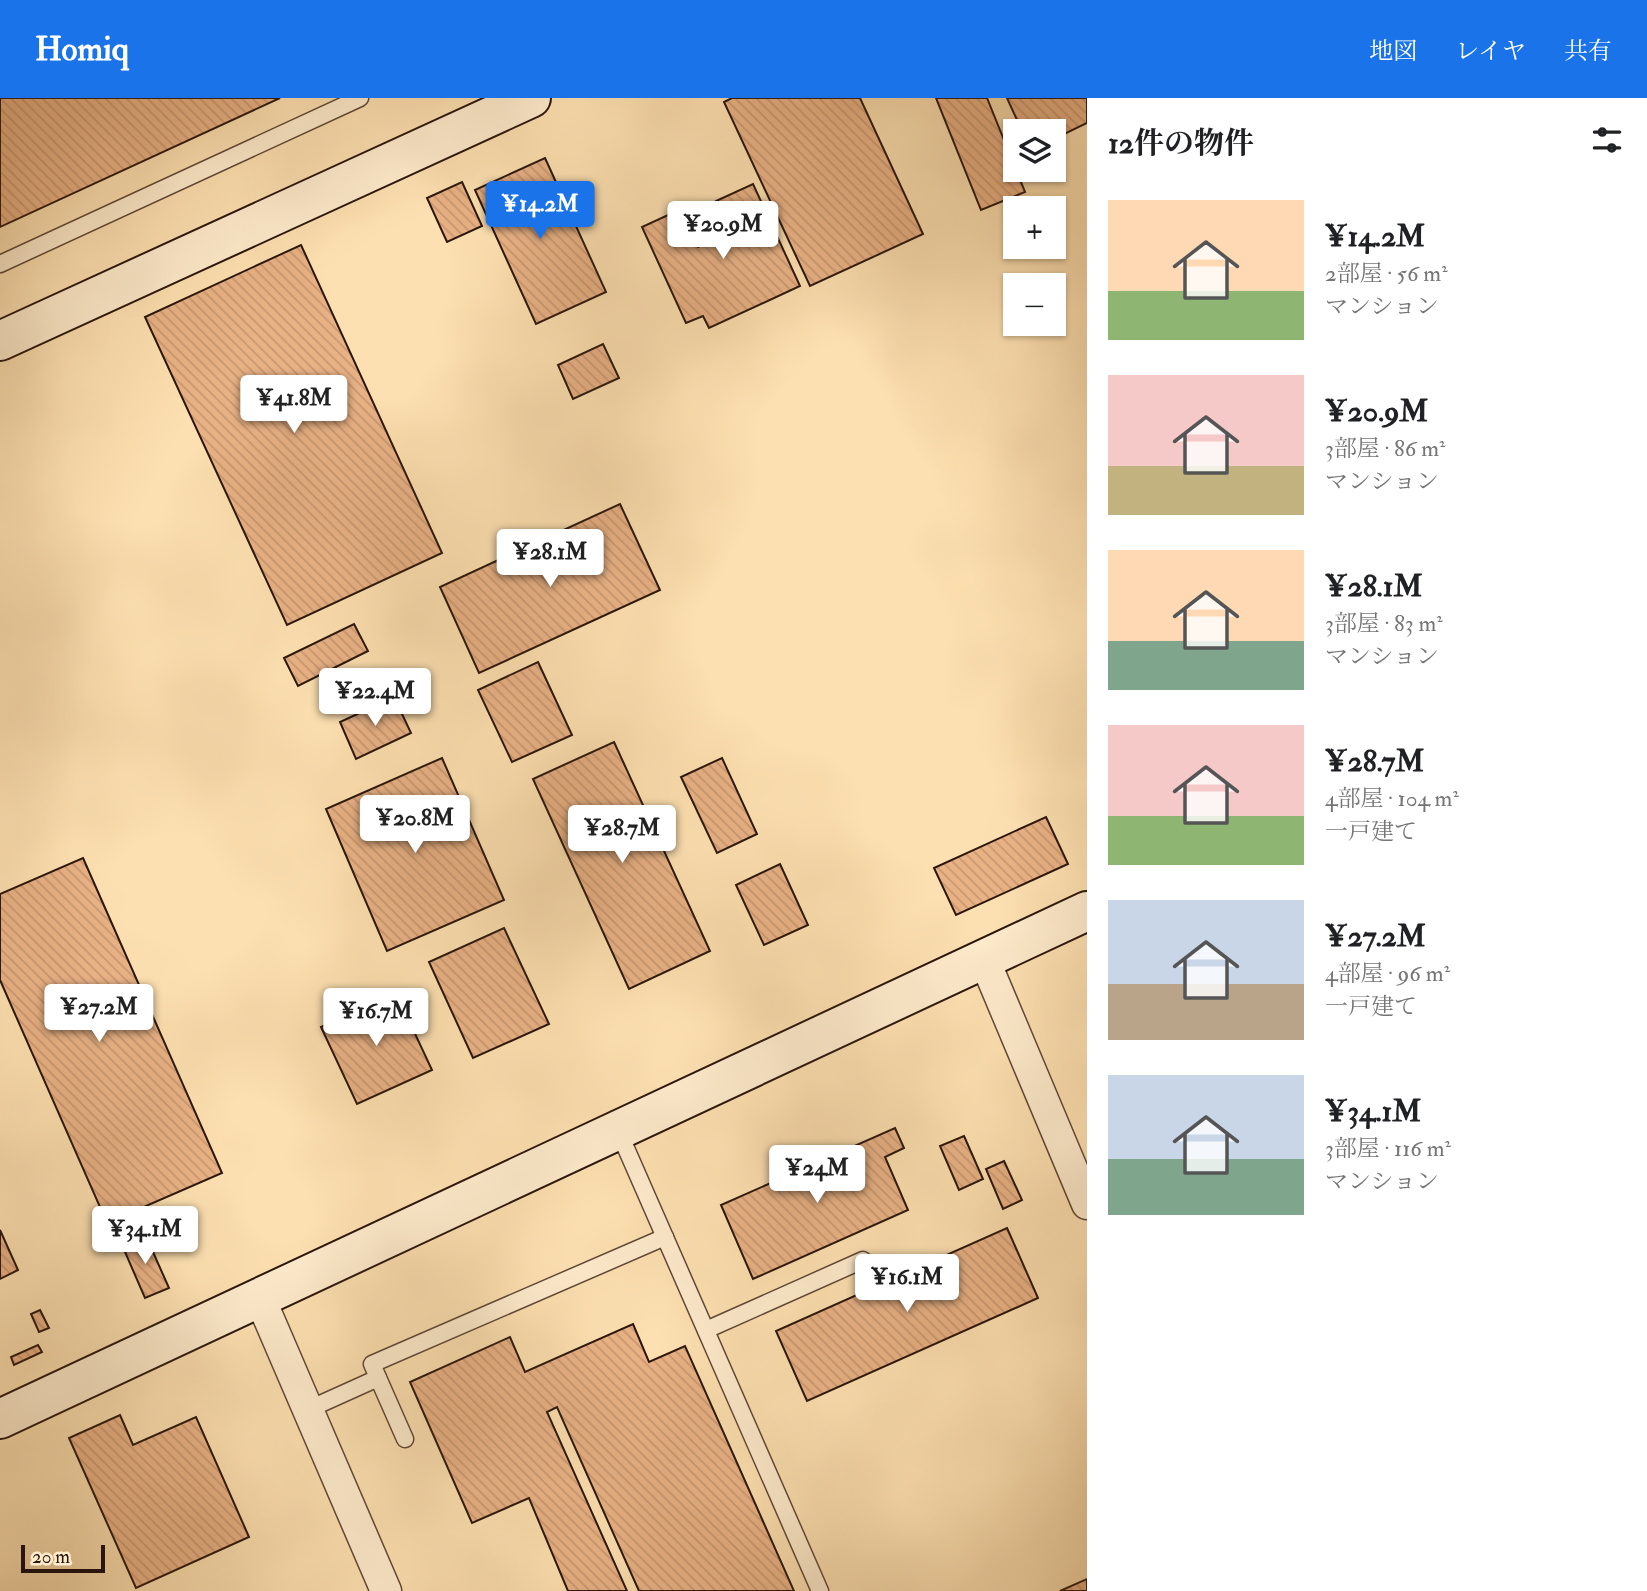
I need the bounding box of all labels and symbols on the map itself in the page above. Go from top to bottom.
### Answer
pin: ¥14.2M [483,181,597,241]
pin: ¥20.9M [666,202,780,261]
pin: ¥41.8M [237,376,351,435]
pin: ¥28.1M [493,530,607,589]
pin: ¥22.4M [318,668,432,728]
pin: ¥20.8M [358,796,472,855]
pin: ¥28.7M [565,806,679,865]
pin: ¥27.2M [42,984,156,1044]
pin: ¥16.7M [319,988,433,1048]
pin: ¥24M [776,1146,858,1205]
pin: ¥34.1M [88,1206,202,1266]
pin: ¥16.1M [850,1254,964,1314]
scale bar [21,1542,105,1574]

